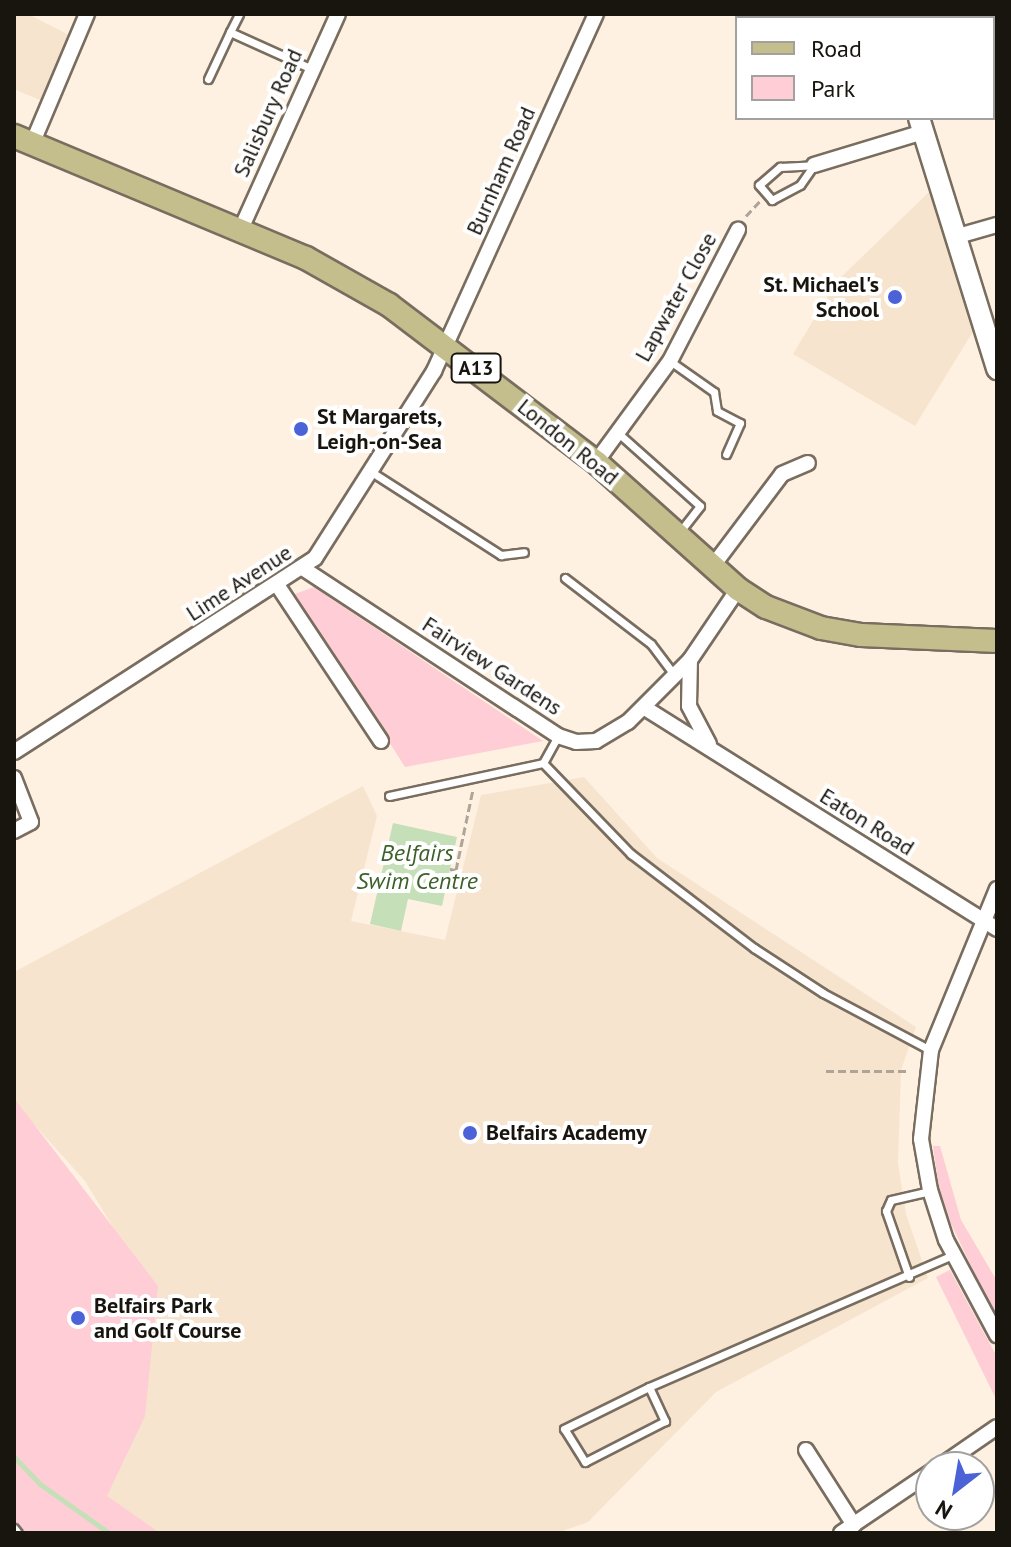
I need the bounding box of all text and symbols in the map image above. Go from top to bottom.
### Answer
legend [735,16,995,120]
text: Road [811,33,862,64]
street label: Salisbury Road [228,45,308,181]
text: Park [811,73,855,104]
street label: Burnham Road [461,103,541,239]
street label: Lapwater Close [630,228,722,366]
place label: St. Michael's School [762,271,879,322]
marker: St. Michael's School [886,288,904,306]
road number: A13 [450,352,502,384]
street label: London Road [512,393,624,491]
place label: St Margarets, Leigh-on-Sea [317,403,442,454]
marker: St Margarets, Leigh-on-Sea [292,420,310,438]
street label: Lime Avenue [181,539,297,627]
street label: Fairview Gardens [417,611,567,721]
street label: Eaton Road [815,783,919,861]
water label: Belfairs Swim Centre [356,839,478,895]
place label: Belfairs Academy [486,1120,648,1146]
marker: Belfairs Academy [461,1124,479,1142]
place label: Belfairs Park and Golf Course [94,1292,242,1344]
marker: Belfairs Park and Golf Course [69,1309,87,1327]
north arrow [915,1451,995,1531]
text: N [930,1494,957,1526]

